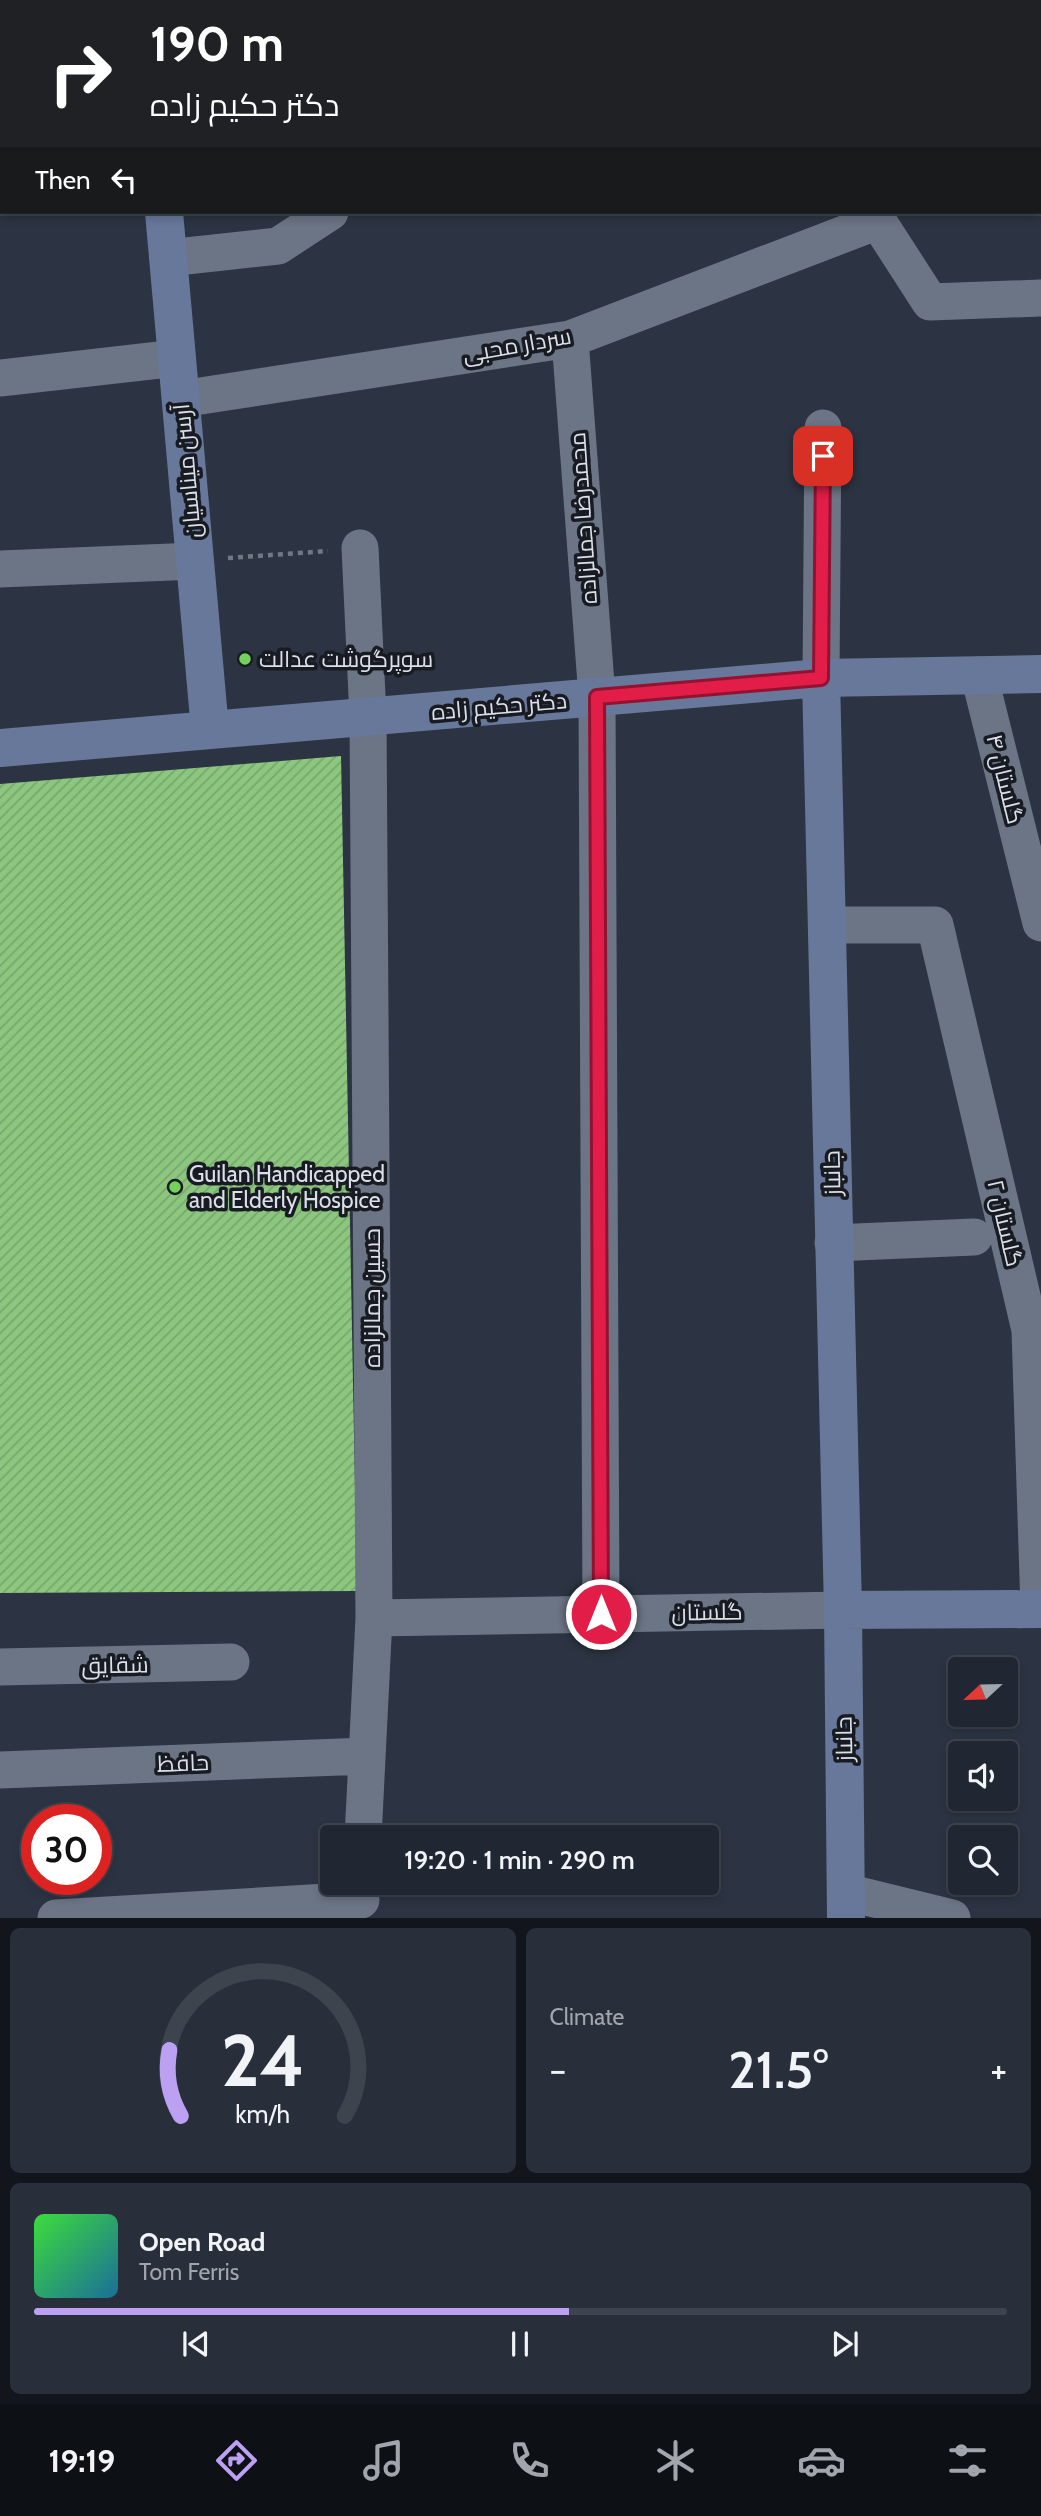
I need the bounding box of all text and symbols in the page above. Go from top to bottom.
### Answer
text: 190 m [150,14,284,73]
icon: right [35,28,126,119]
text: دکتر حکیم زاده [150,85,339,124]
icon: left [105,161,143,199]
text: Then [35,164,91,196]
street label: سردار محبی [461,322,573,368]
street label: آرسن میناسیان [167,402,207,540]
pin [793,426,853,486]
street label: محمدرضا جمالزاده [563,431,603,605]
icon: arrive [804,437,842,475]
place label: سوپرگوشت عدالت [259,645,433,674]
marker: سوپرگوشت عدالت [237,651,253,667]
street label: دکتر حکیم زاده [430,686,568,728]
street label: گلستان ۴ [980,731,1030,827]
street label: جانباز [818,1150,846,1198]
place label: Guilan Handicapped and Elderly Hospice [189,1160,385,1214]
street label: گلستان ۲ [981,1177,1029,1269]
marker: Guilan Handicapped and Elderly Hospice [167,1179,183,1195]
street label: حسین جمالزاده [358,1228,386,1368]
position arrow [564,1577,638,1651]
street label: گلستان [671,1597,743,1627]
street label: شقایق [81,1650,149,1680]
north arrow [948,1657,1018,1727]
map controls [948,1657,1018,1895]
street label: جانباز [830,1716,858,1764]
button: sound [948,1741,1018,1811]
street label: حافظ [157,1748,209,1778]
speed limit sign: 30 [21,1804,112,1895]
button: search [948,1825,1018,1895]
text: 19:20 · 1 min · 290 m [404,1844,635,1876]
text: Climate [550,2003,624,2031]
text: 24 [221,2017,305,2105]
text: 21.5° [728,2038,828,2101]
text: − [550,2046,566,2093]
text: + [990,2046,1007,2093]
text: km/h [235,2099,290,2129]
text: Open Road [139,2226,265,2258]
text: Tom Ferris [139,2258,239,2286]
icon: previous [177,2325,215,2363]
icon: pause [501,2325,539,2363]
icon: next [826,2325,864,2363]
icon: directions [212,2436,261,2485]
icon: music [359,2436,408,2485]
icon: phone [505,2436,554,2485]
icon: climate [651,2436,700,2485]
icon: car [797,2436,846,2485]
icon: filters [943,2436,992,2485]
text: 19:19 [49,2441,115,2480]

